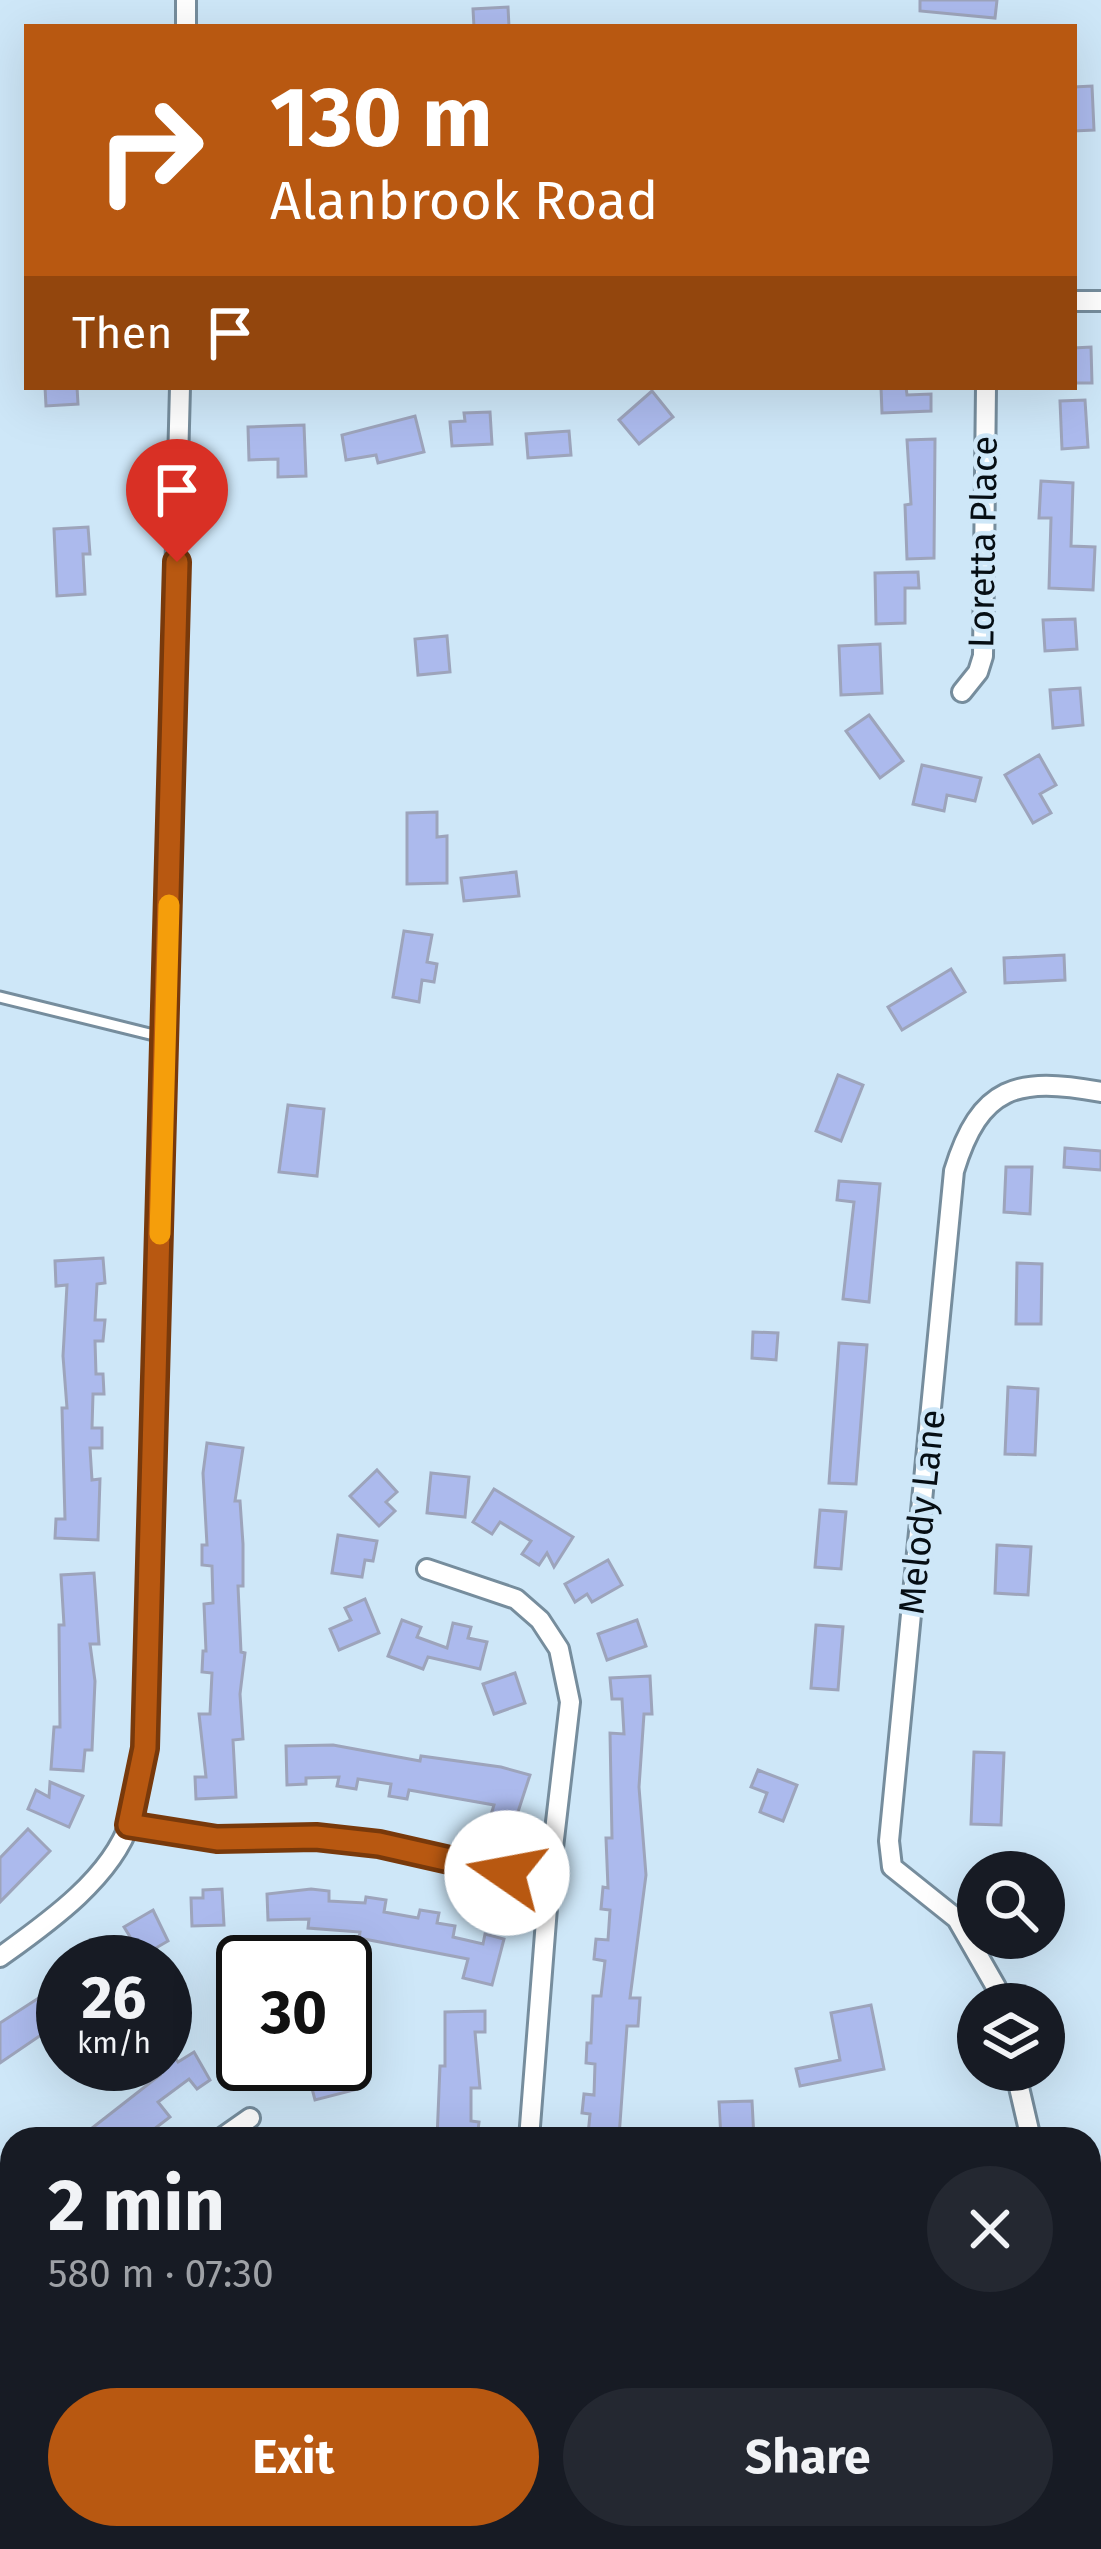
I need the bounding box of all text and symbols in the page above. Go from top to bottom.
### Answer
text: 130 m [270,67,493,168]
icon: right [72,72,228,228]
text: Alanbrook Road [270,169,658,233]
icon: arrive [197,300,263,366]
text: Then [72,306,173,360]
street label: Loretta Place [959,436,1007,648]
pin [126,439,228,562]
icon: arrive [144,457,210,523]
street label: Melody Lane [889,1407,955,1617]
position arrow [444,1810,570,1936]
map controls [957,1851,1065,2091]
button: search [957,1851,1065,1959]
speed limit sign: 30 [216,1935,372,2091]
text: 26 [82,1962,146,2034]
button: layers [957,1983,1065,2091]
text: km/h [77,2025,151,2061]
text: 2 min [48,2163,225,2249]
button: close [927,2166,1053,2292]
text: 580 m · 07:30 [48,2251,274,2297]
button: Exit [48,2388,539,2526]
button: Share [563,2388,1053,2526]

